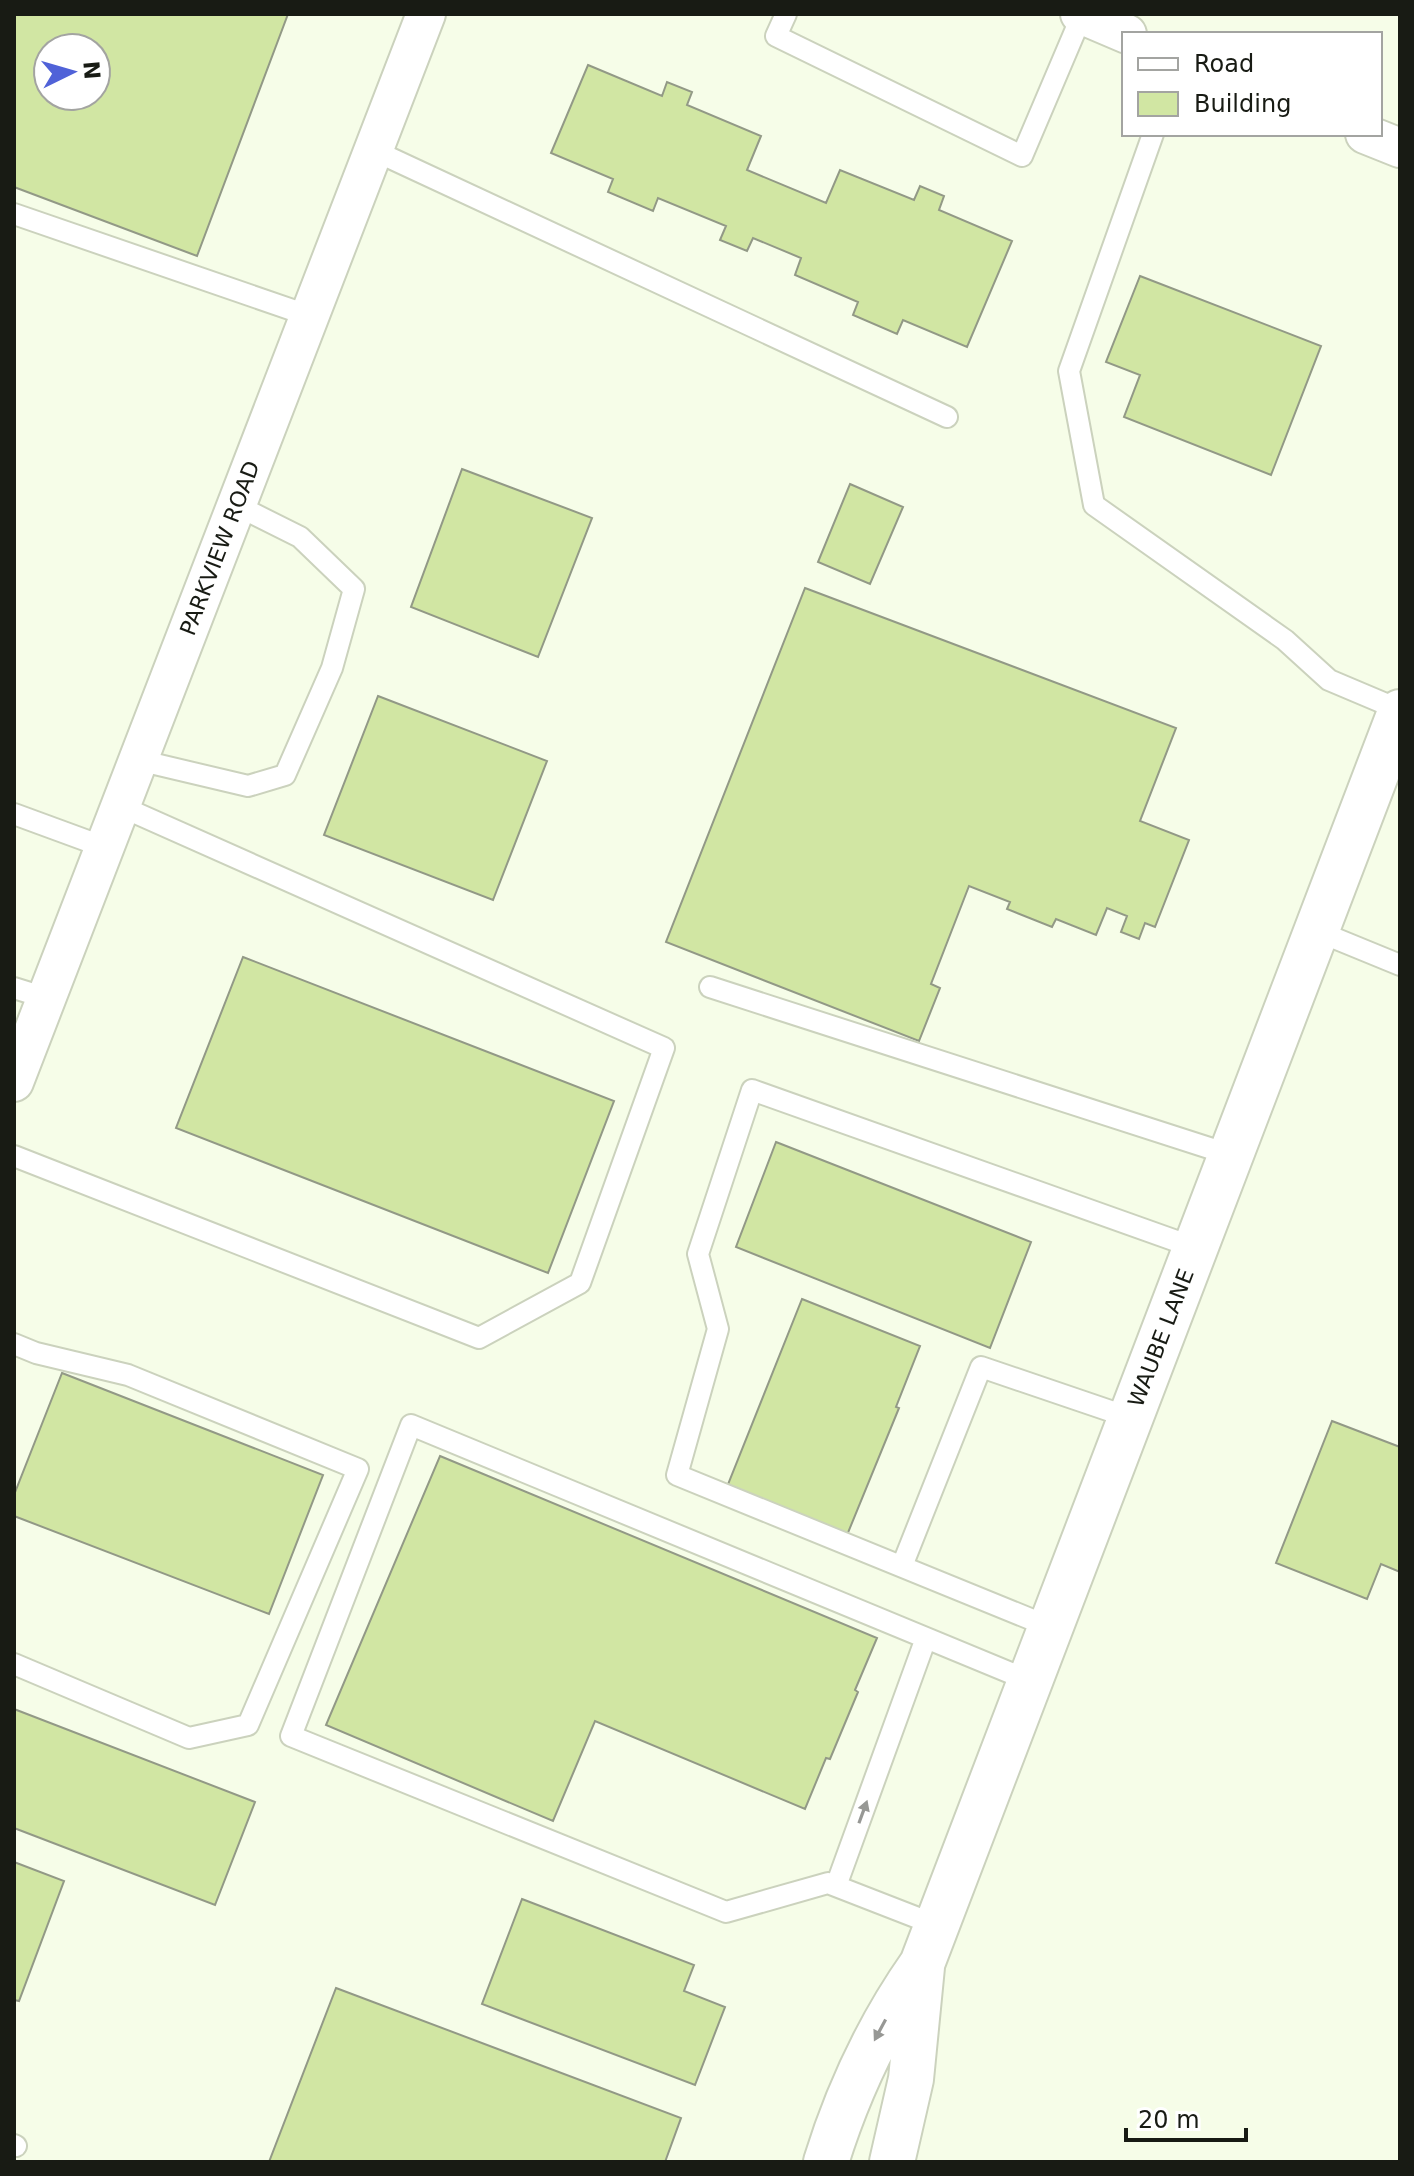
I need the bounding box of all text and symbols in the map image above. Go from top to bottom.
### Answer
north arrow [32,32,112,112]
legend [1122,32,1382,136]
text: Road [1194,50,1254,78]
text: N [78,60,105,81]
text: Building [1194,90,1291,118]
street label: PARKVIEW ROAD [175,457,265,639]
street label: WAUBE LANE [1123,1265,1199,1411]
one-way arrow [857,1800,870,1824]
one-way arrow [874,2018,887,2041]
scale bar [1126,2092,1246,2142]
text: 20 m [1138,2106,1200,2134]

